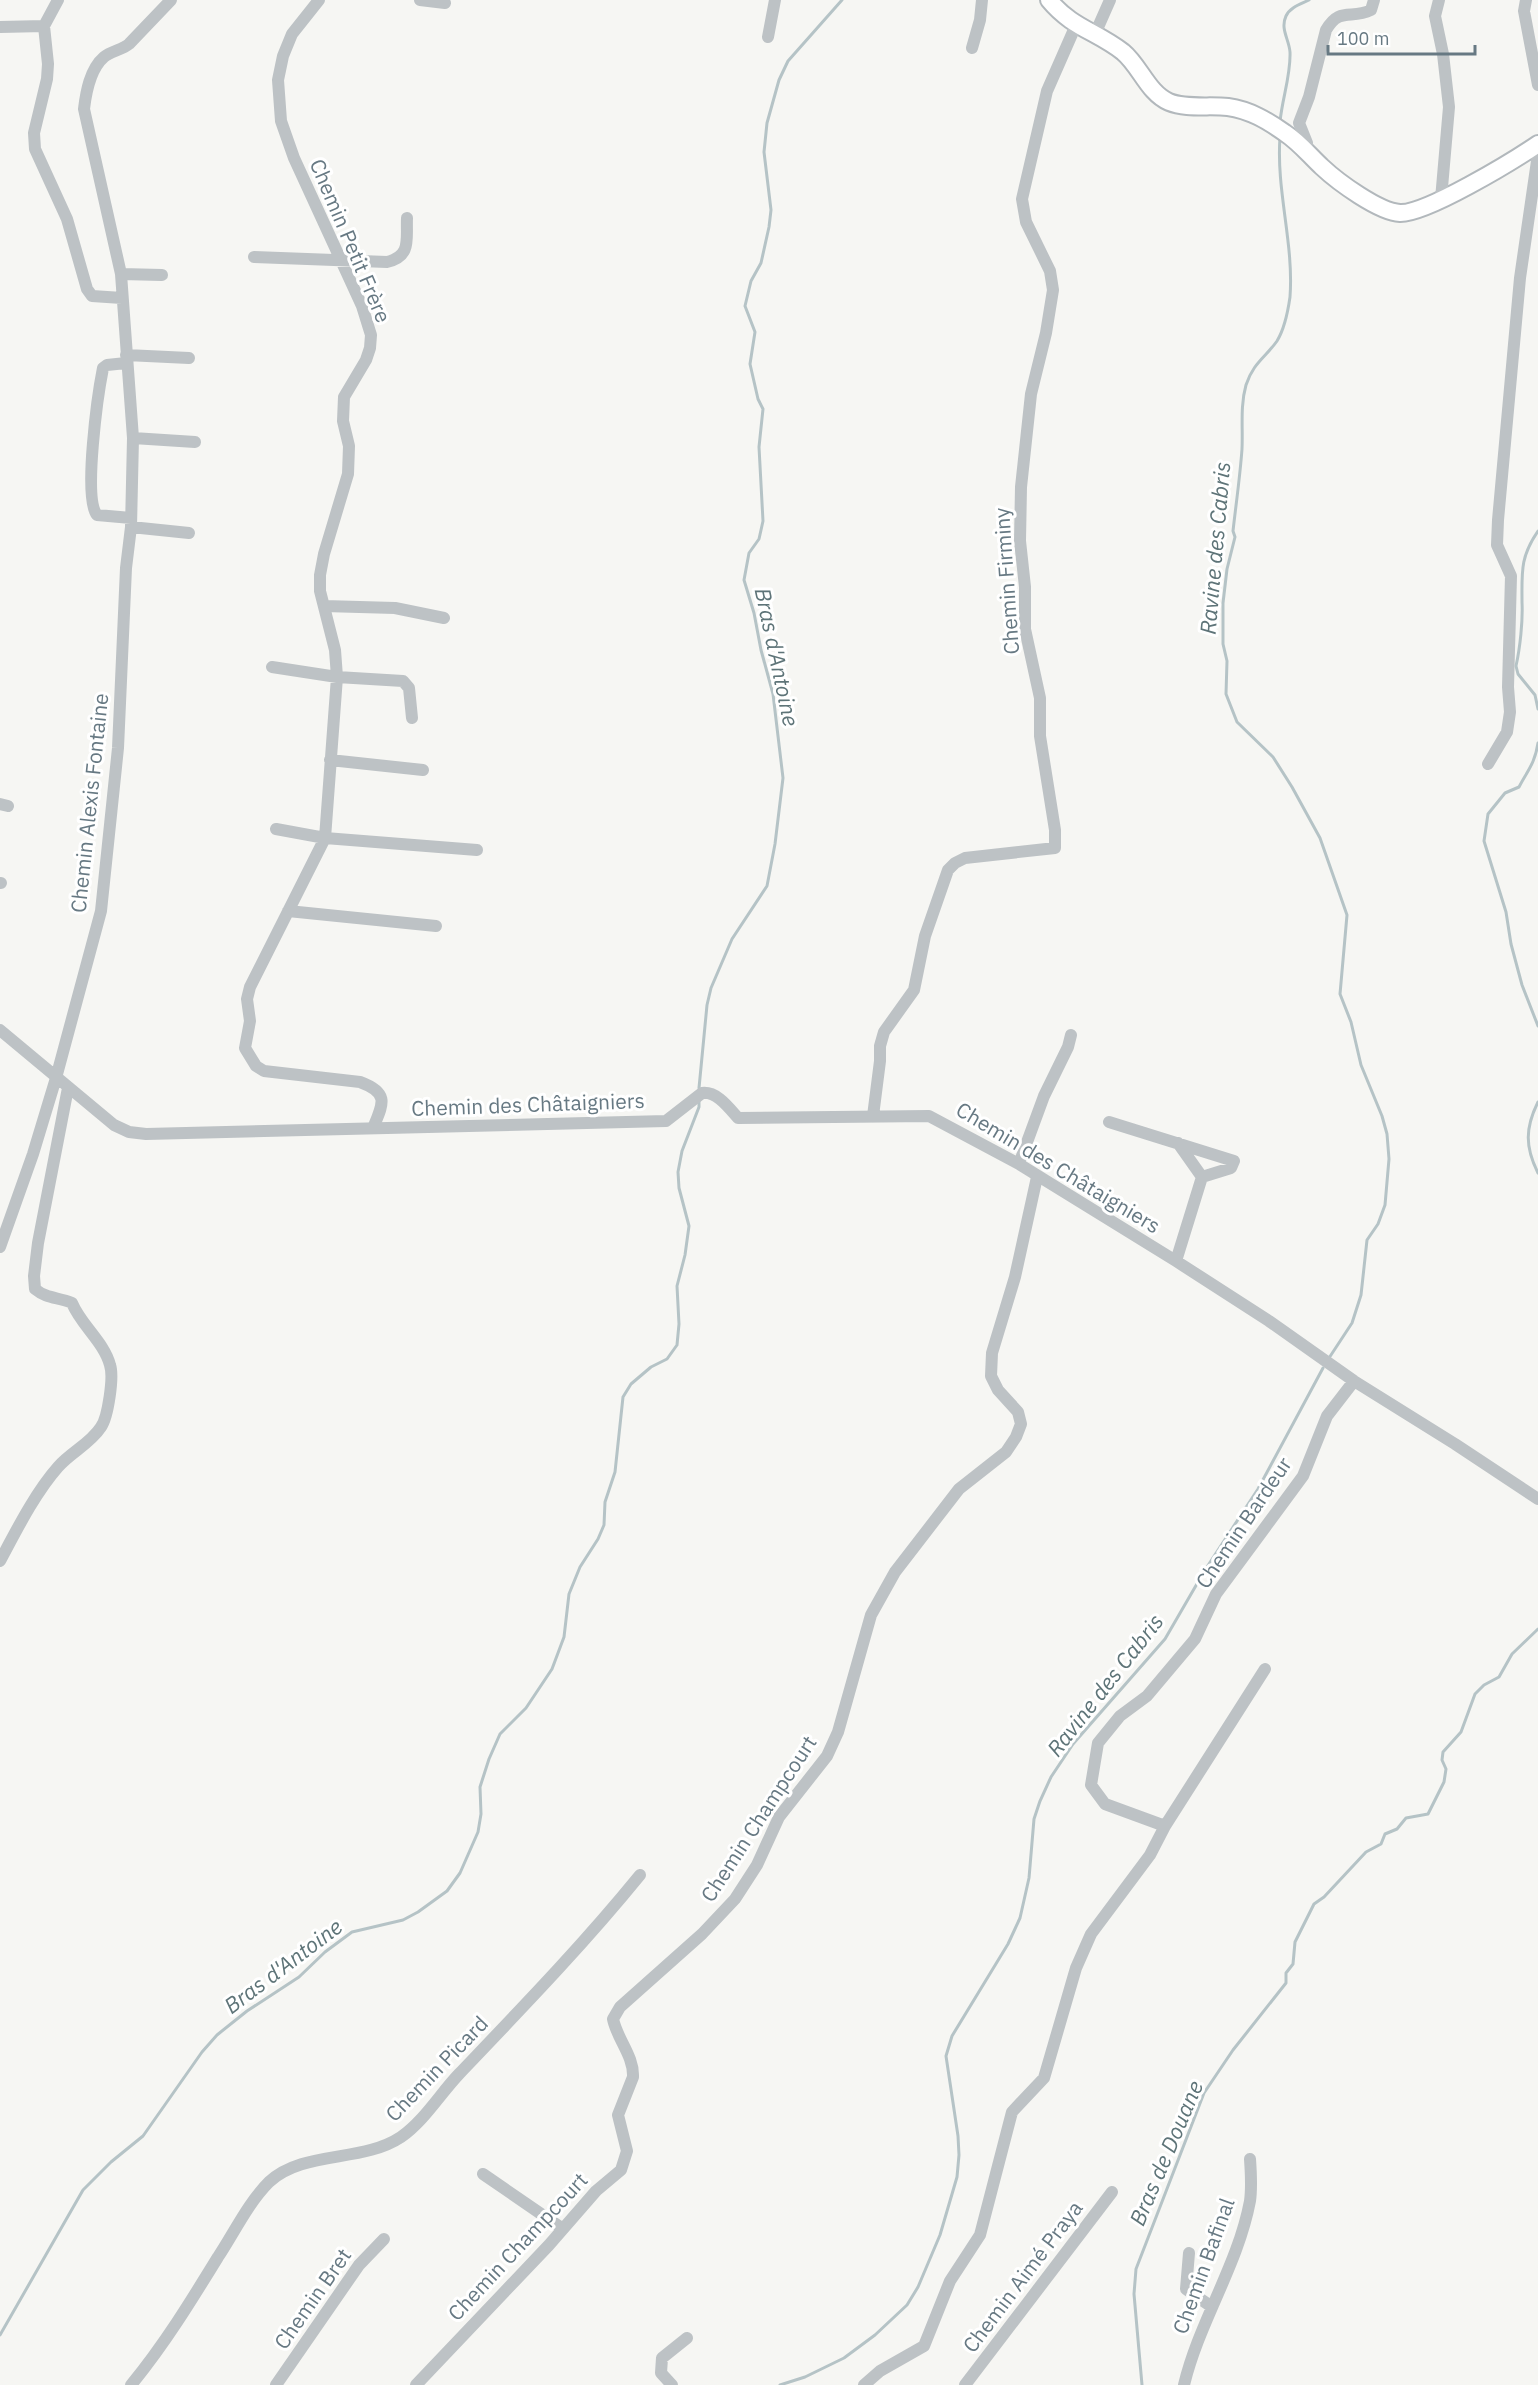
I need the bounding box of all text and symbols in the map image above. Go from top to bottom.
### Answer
scale bar [1328,18,1475,56]
text: 100 m [1337,27,1389,50]
street label: Chemin Petit Frère [304,154,398,327]
water label: Ravine des Cabris [1193,460,1236,636]
street label: Chemin Firminy [987,506,1025,656]
water label: Bras d'Antoine [749,585,806,729]
street label: Chemin Alexis Fontaine [64,692,114,914]
street label: Chemin des Châtaigniers [411,1086,645,1122]
street label: Chemin des Châtaigniers [951,1095,1166,1239]
street label: Chemin Bardeur [1189,1451,1298,1594]
water label: Ravine des Cabris [1040,1607,1169,1762]
street label: Chemin Champcourt [694,1730,822,1907]
water label: Bras d'Antoine [218,1912,348,2020]
street label: Chemin Picard [379,2009,494,2127]
water label: Bras de Douane [1122,2076,1209,2230]
street label: Chemin Champcourt [441,2166,593,2326]
street label: Chemin Bafinal [1166,2194,1241,2337]
street label: Chemin Aimé Praya [956,2195,1088,2358]
street label: Chemin Bret [267,2242,357,2354]

